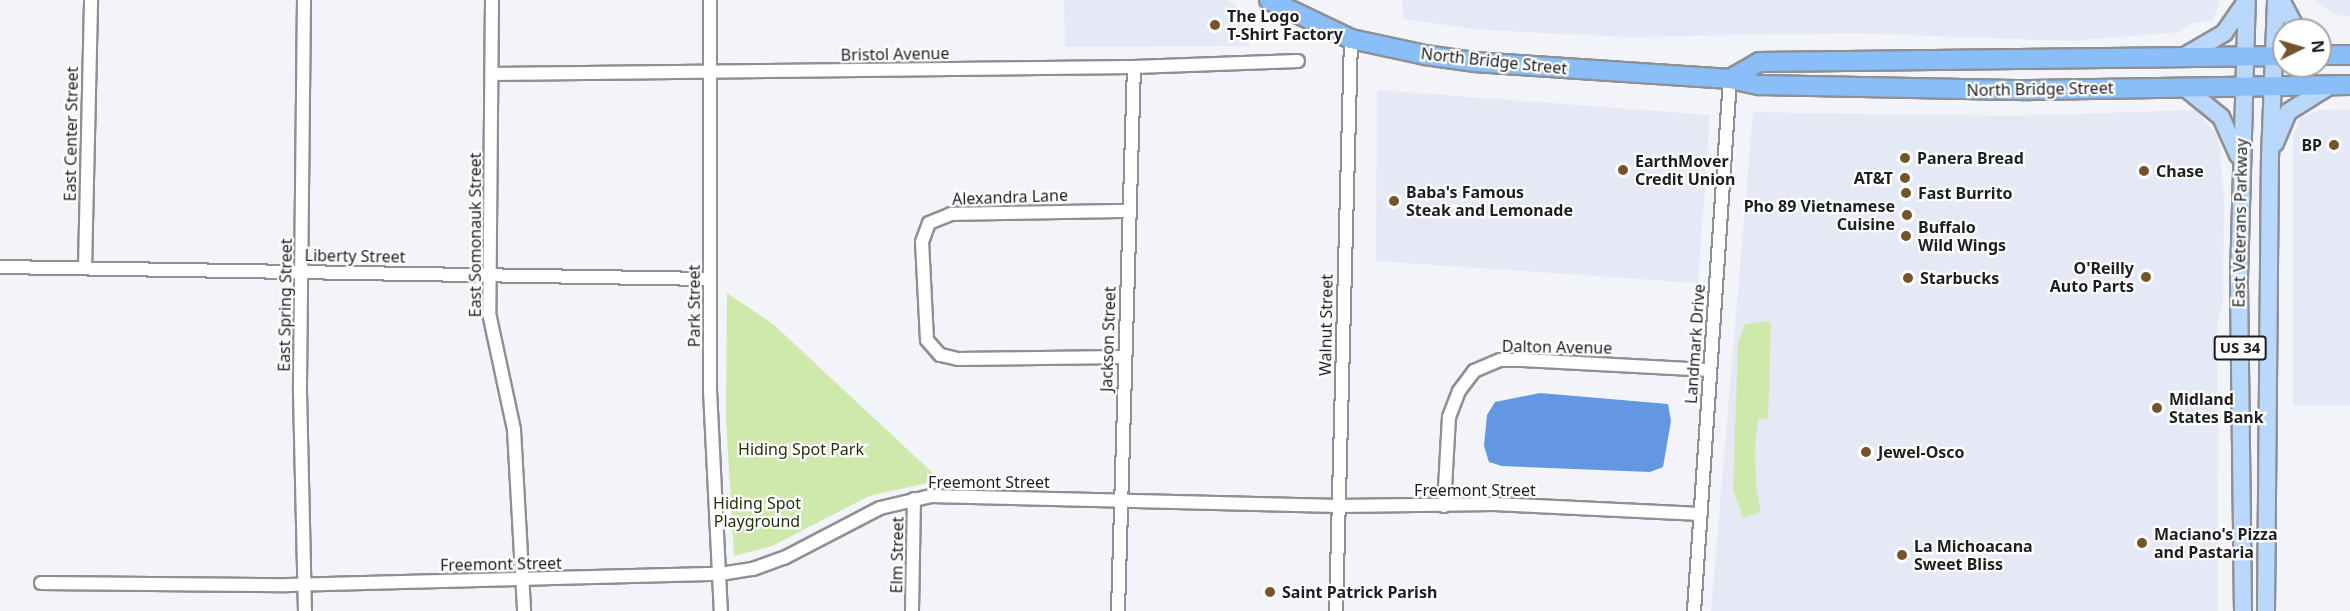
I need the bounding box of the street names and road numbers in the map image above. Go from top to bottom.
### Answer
street label: Bristol Avenue [840,43,950,65]
street label: North Bridge Street [1420,44,1568,78]
street label: East Center Street [60,66,82,202]
street label: North Bridge Street [1966,78,2114,100]
street label: East Veterans Parkway [2229,138,2251,308]
street label: East Somonauk Street [465,153,485,317]
street label: Alexandra Lane [952,185,1068,209]
street label: East Spring Street [274,238,296,372]
street label: Liberty Street [304,246,406,266]
street label: Park Street [684,265,704,347]
street label: Walnut Street [1316,274,1336,376]
street label: Landmark Drive [1681,284,1709,404]
street label: Jackson Street [1097,286,1119,392]
street label: Dalton Avenue [1502,336,1612,358]
road number: US 34 [2213,336,2267,360]
street label: Freemont Street [928,472,1050,492]
street label: Freemont Street [1414,480,1536,500]
street label: Elm Street [887,516,907,594]
street label: Freemont Street [440,553,562,575]

